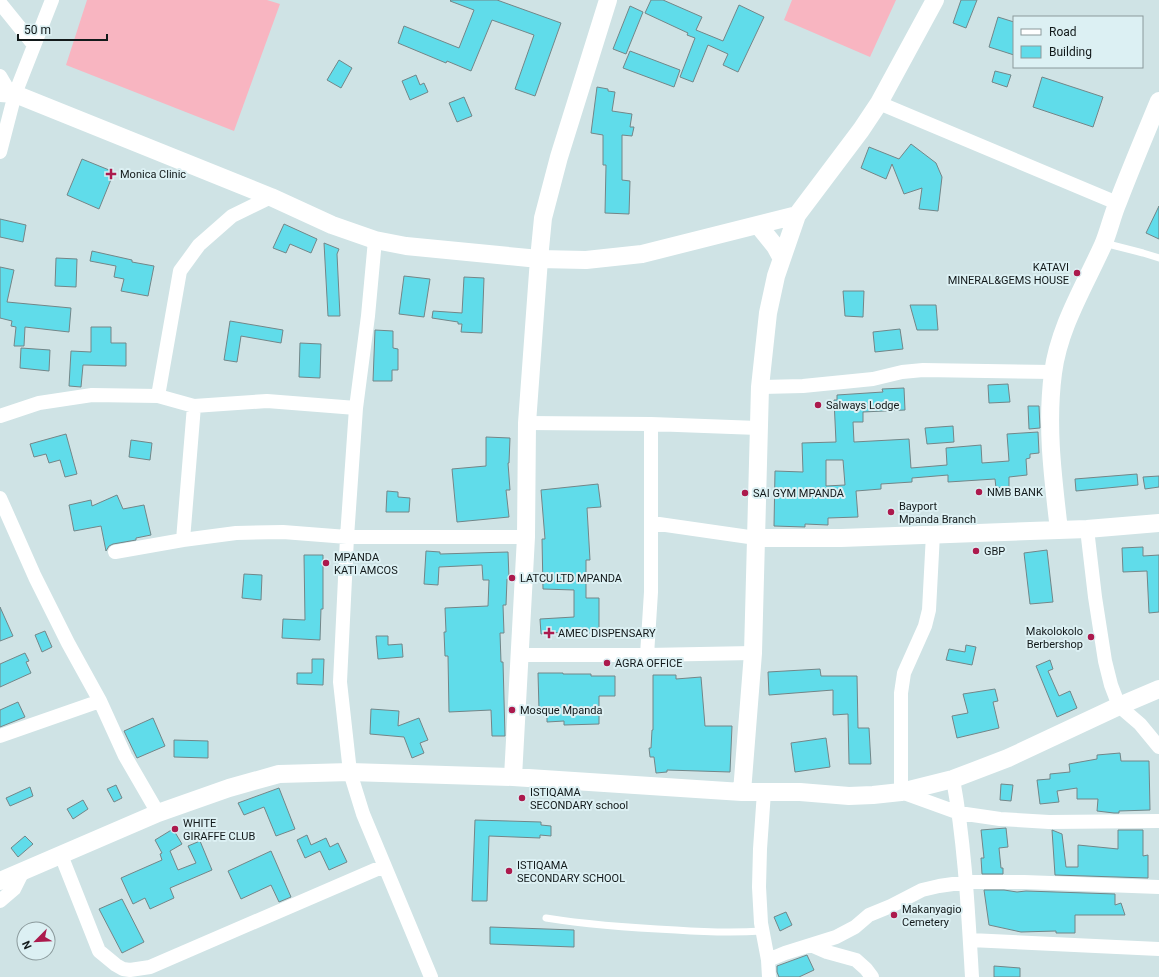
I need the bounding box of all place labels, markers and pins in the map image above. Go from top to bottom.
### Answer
marker: Monica Clinic [105,168,117,180]
place label: Monica Clinic [120,168,186,181]
place label: KATAVI MINERAL&GEMS HOUSE [948,261,1069,287]
marker: KATAVI MINERAL&GEMS HOUSE [1072,268,1082,278]
place label: Salways Lodge [826,399,900,412]
marker: Salways Lodge [813,400,823,410]
place label: NMB BANK [987,486,1043,499]
place label: SAI GYM MPANDA [753,487,845,500]
marker: NMB BANK [974,487,984,497]
marker: SAI GYM MPANDA [740,488,750,498]
place label: Bayport Mpanda Branch [899,500,976,526]
marker: Bayport Mpanda Branch [886,507,896,517]
place label: GBP [984,545,1005,558]
marker: GBP [971,546,981,556]
place label: MPANDA KATI AMCOS [334,551,398,577]
marker: MPANDA KATI AMCOS [321,558,331,568]
place label: LATCU LTD MPANDA [520,572,623,585]
marker: LATCU LTD MPANDA [507,573,517,583]
place label: Makolokolo Berbershop [1026,625,1083,651]
marker: AMEC DISPENSARY [543,627,555,639]
place label: AMEC DISPENSARY [558,627,656,640]
marker: Makolokolo Berbershop [1086,632,1096,642]
place label: AGRA OFFICE [615,657,682,670]
marker: AGRA OFFICE [602,658,612,668]
place label: Mosque Mpanda [520,704,602,717]
marker: Mosque Mpanda [507,705,517,715]
place label: ISTIQAMA SECONDARY school [530,786,628,812]
marker: ISTIQAMA SECONDARY school [517,793,527,803]
place label: WHITE GIRAFFE CLUB [183,817,256,843]
marker: WHITE GIRAFFE CLUB [170,824,180,834]
place label: ISTIQAMA SECONDARY SCHOOL [517,859,625,885]
marker: ISTIQAMA SECONDARY SCHOOL [504,866,514,876]
place label: Makanyagio Cemetery [902,903,961,929]
marker: Makanyagio Cemetery [889,910,899,920]

